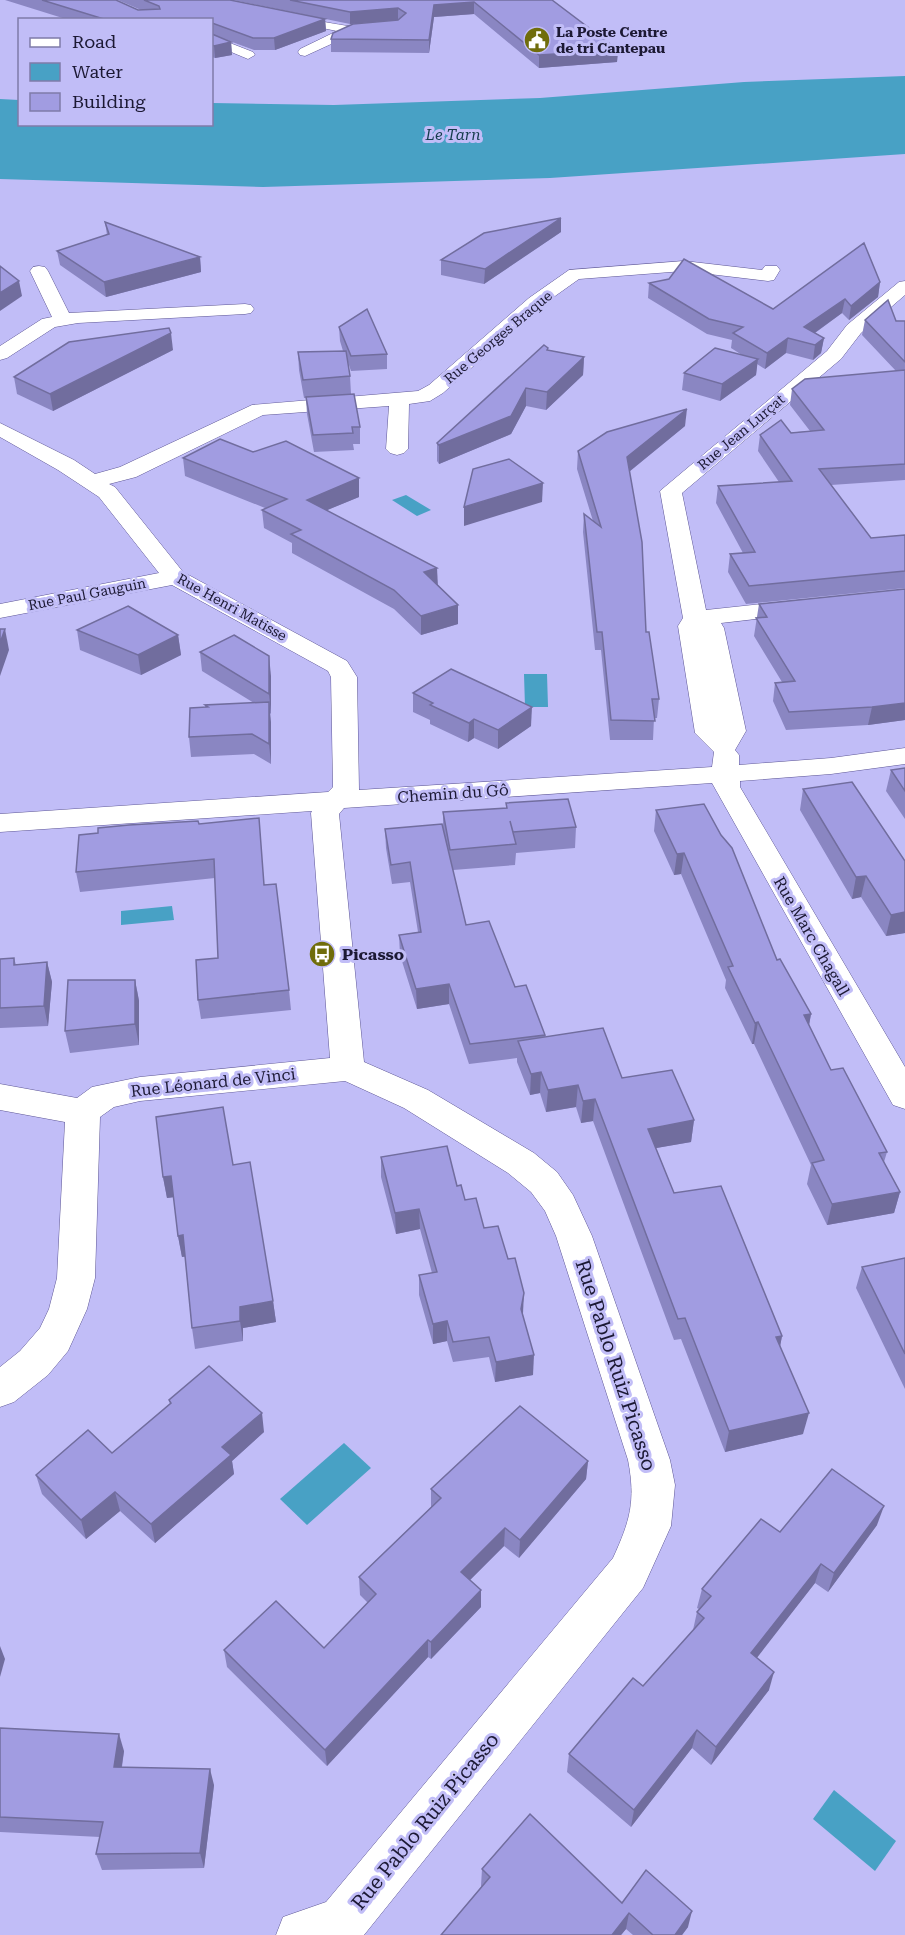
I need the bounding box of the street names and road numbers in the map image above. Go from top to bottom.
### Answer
street label: Rue Georges Braque [441,287,555,387]
street label: Rue Jean Lurçat [694,391,788,473]
street label: Rue Henri Matisse [174,570,290,644]
street label: Rue Paul Gauguin [27,575,147,613]
street label: Chemin du Gô [397,780,510,807]
street label: Rue Marc Chagall [770,873,853,999]
street label: Rue Léonard de Vinci [130,1064,296,1101]
street label: Rue Pablo Ruiz Picasso [570,1256,662,1474]
street label: Rue Pablo Ruiz Picasso [346,1728,504,1914]

